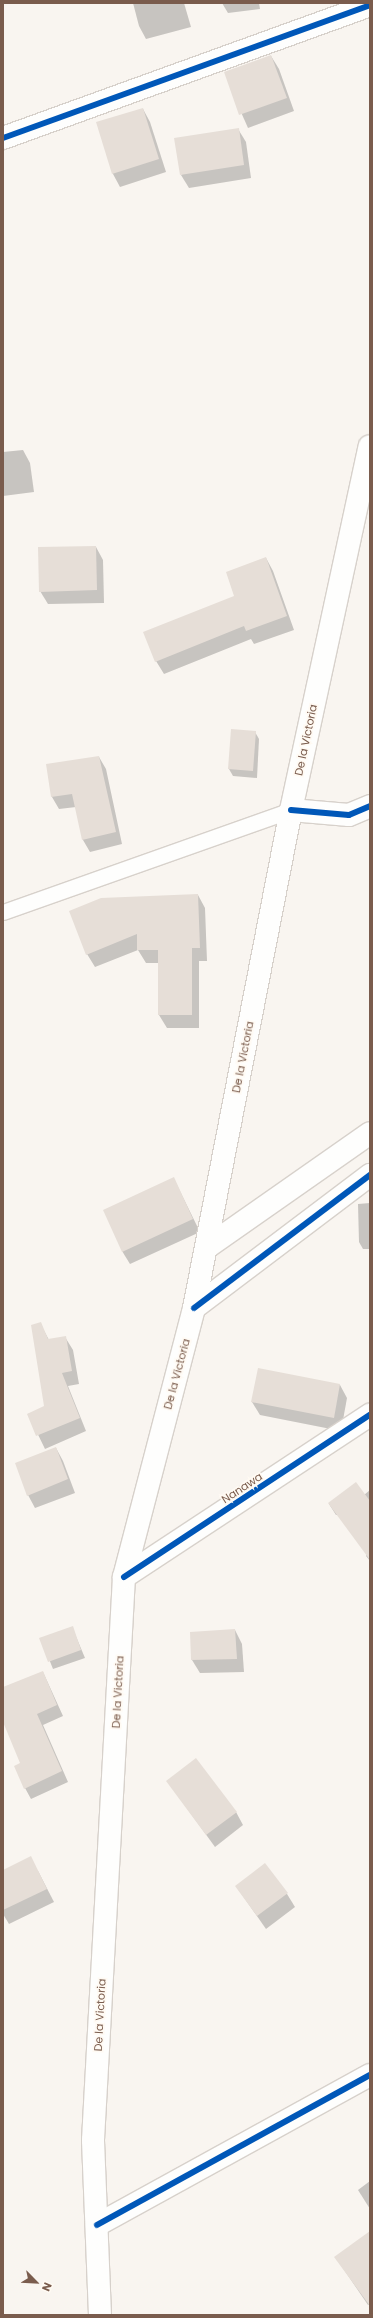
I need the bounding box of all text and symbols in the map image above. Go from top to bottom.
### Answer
street label: De la Victoria [292,703,320,777]
street label: De la Victoria [230,1020,256,1094]
street label: De la Victoria [161,1337,193,1411]
street label: Nanawa [219,1470,265,1506]
street label: De la Victoria [110,1655,126,1729]
street label: De la Victoria [92,1978,108,2052]
north arrow [16,2262,56,2302]
text: N [38,2280,56,2294]

